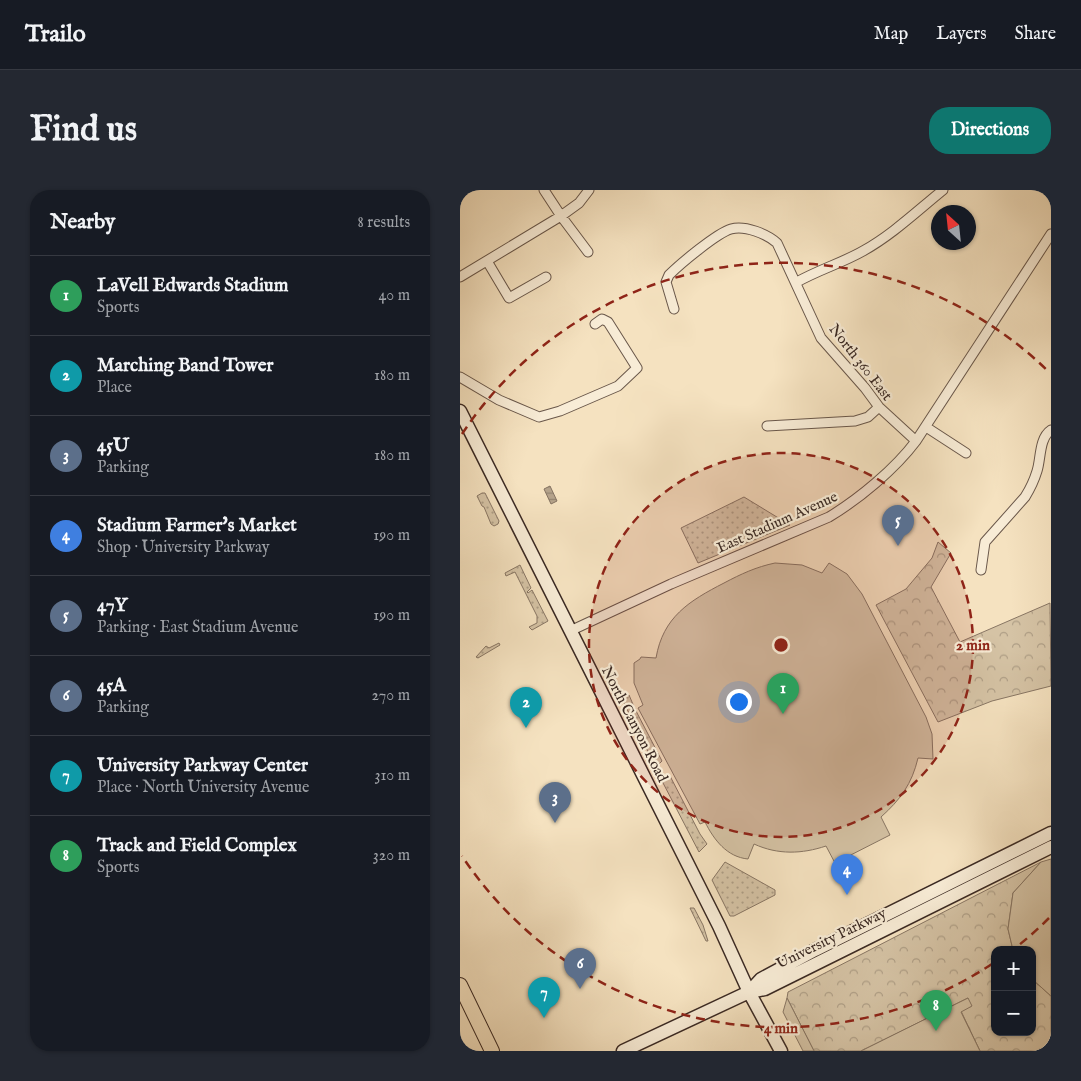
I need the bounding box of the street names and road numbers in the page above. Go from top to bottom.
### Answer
street label: North 360 East [825,320,897,405]
street label: East Stadium Avenue [714,487,841,558]
street label: North Canyon Road [597,663,673,786]
street label: University Parkway [773,903,890,973]

